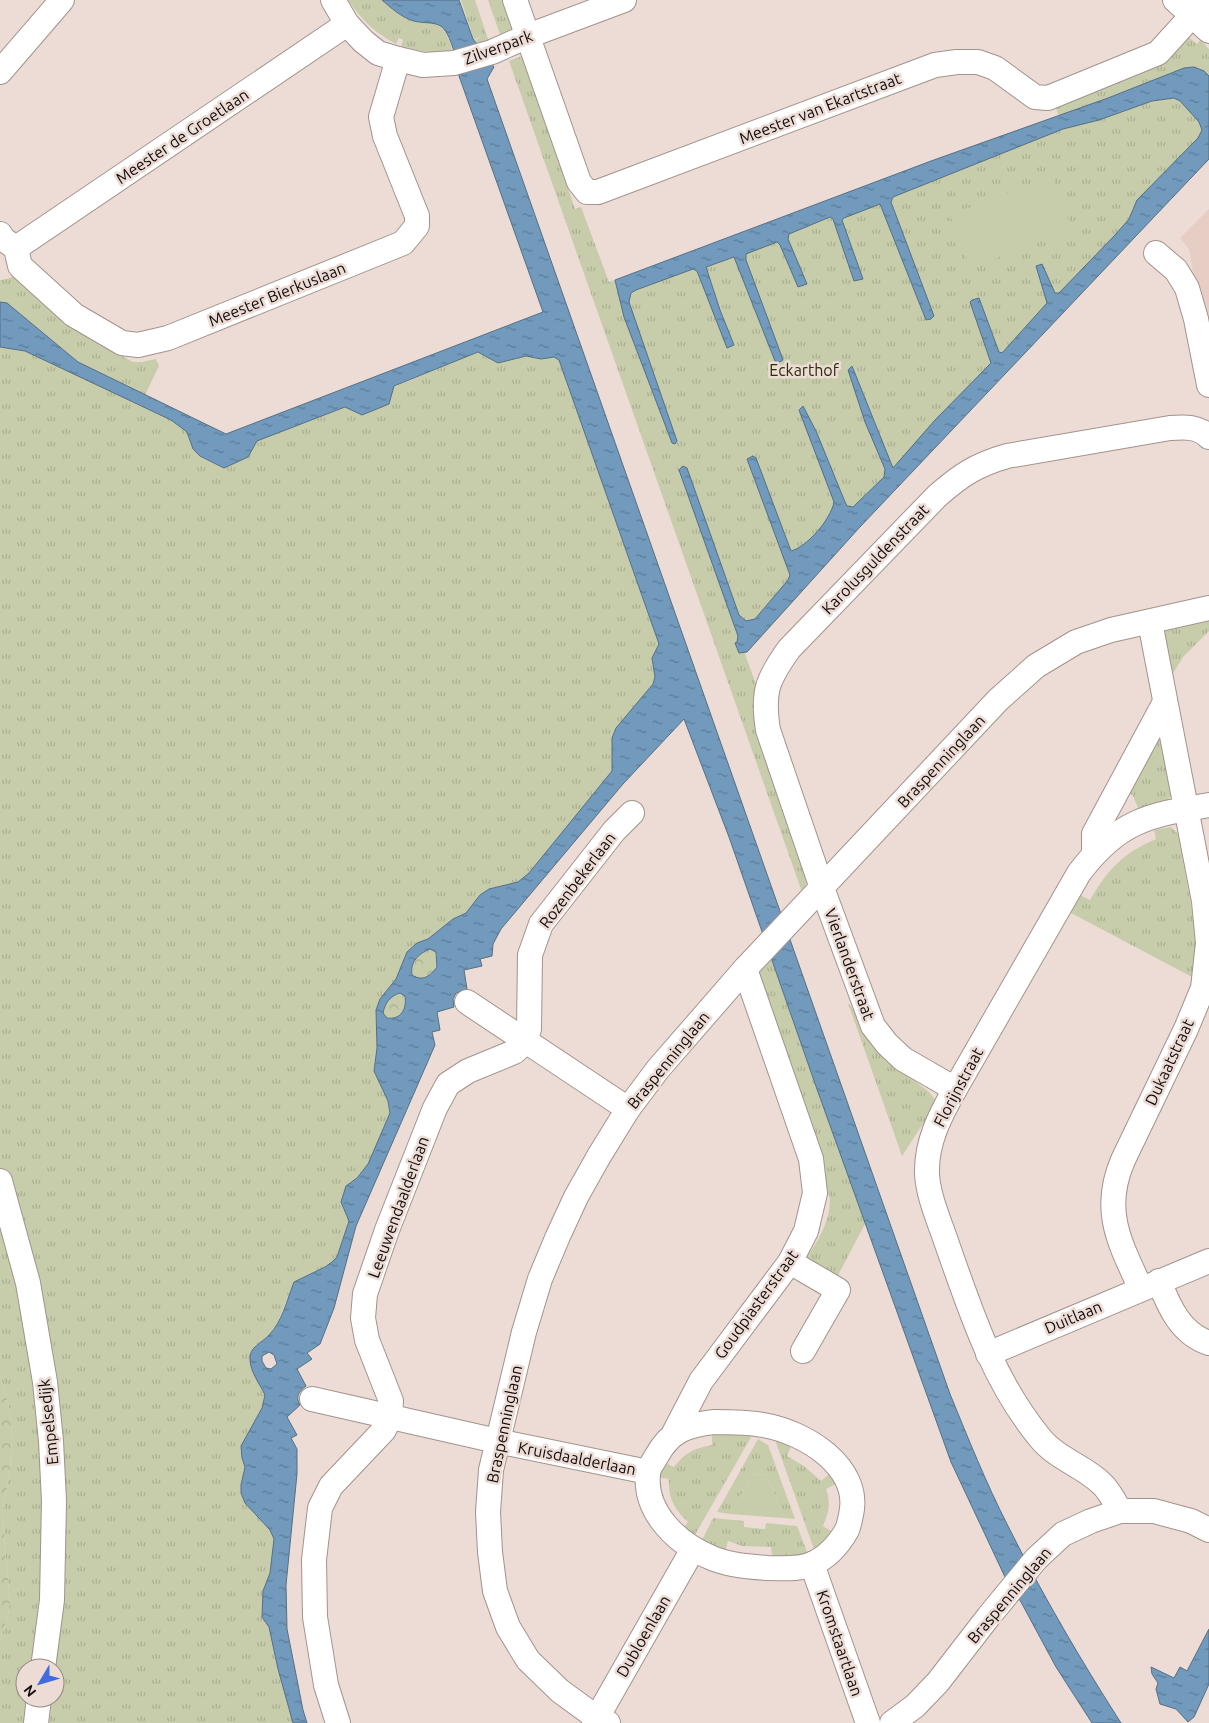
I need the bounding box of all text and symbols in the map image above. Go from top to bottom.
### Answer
street label: Zilverpark [461,26,535,68]
street label: Meester van Ekartstraat [737,69,904,147]
street label: Meester de Groetlaan [112,85,252,187]
street label: Meester Bierkuslaan [206,258,348,330]
park label: Eckarthof [769,361,840,379]
street label: Karolusguldenstraat [818,500,933,618]
street label: Braspenninglaan [894,711,988,811]
street label: Rozenbekerlaan [535,829,619,931]
street label: Vierlanderstraat [821,906,879,1023]
street label: Braspenninglaan [623,1008,713,1112]
street label: Dukaatstraat [1141,1015,1197,1108]
street label: Florijnstraat [930,1044,987,1130]
street label: Leeuwendaalderlaan [364,1134,432,1280]
street label: Goudpiasterstraat [710,1246,802,1362]
street label: Duitlaan [1042,1297,1104,1337]
street label: Braspenninglaan [483,1364,525,1484]
street label: Empelsedijk [35,1378,61,1466]
street label: Kruisdaalderlaan [516,1438,638,1478]
street label: Braspenninglaan [964,1543,1054,1647]
street label: Kromstaartlaan [813,1588,867,1698]
street label: Dubloenlaan [612,1592,674,1680]
north arrow [15,1658,65,1708]
text: N [20,1682,39,1700]

